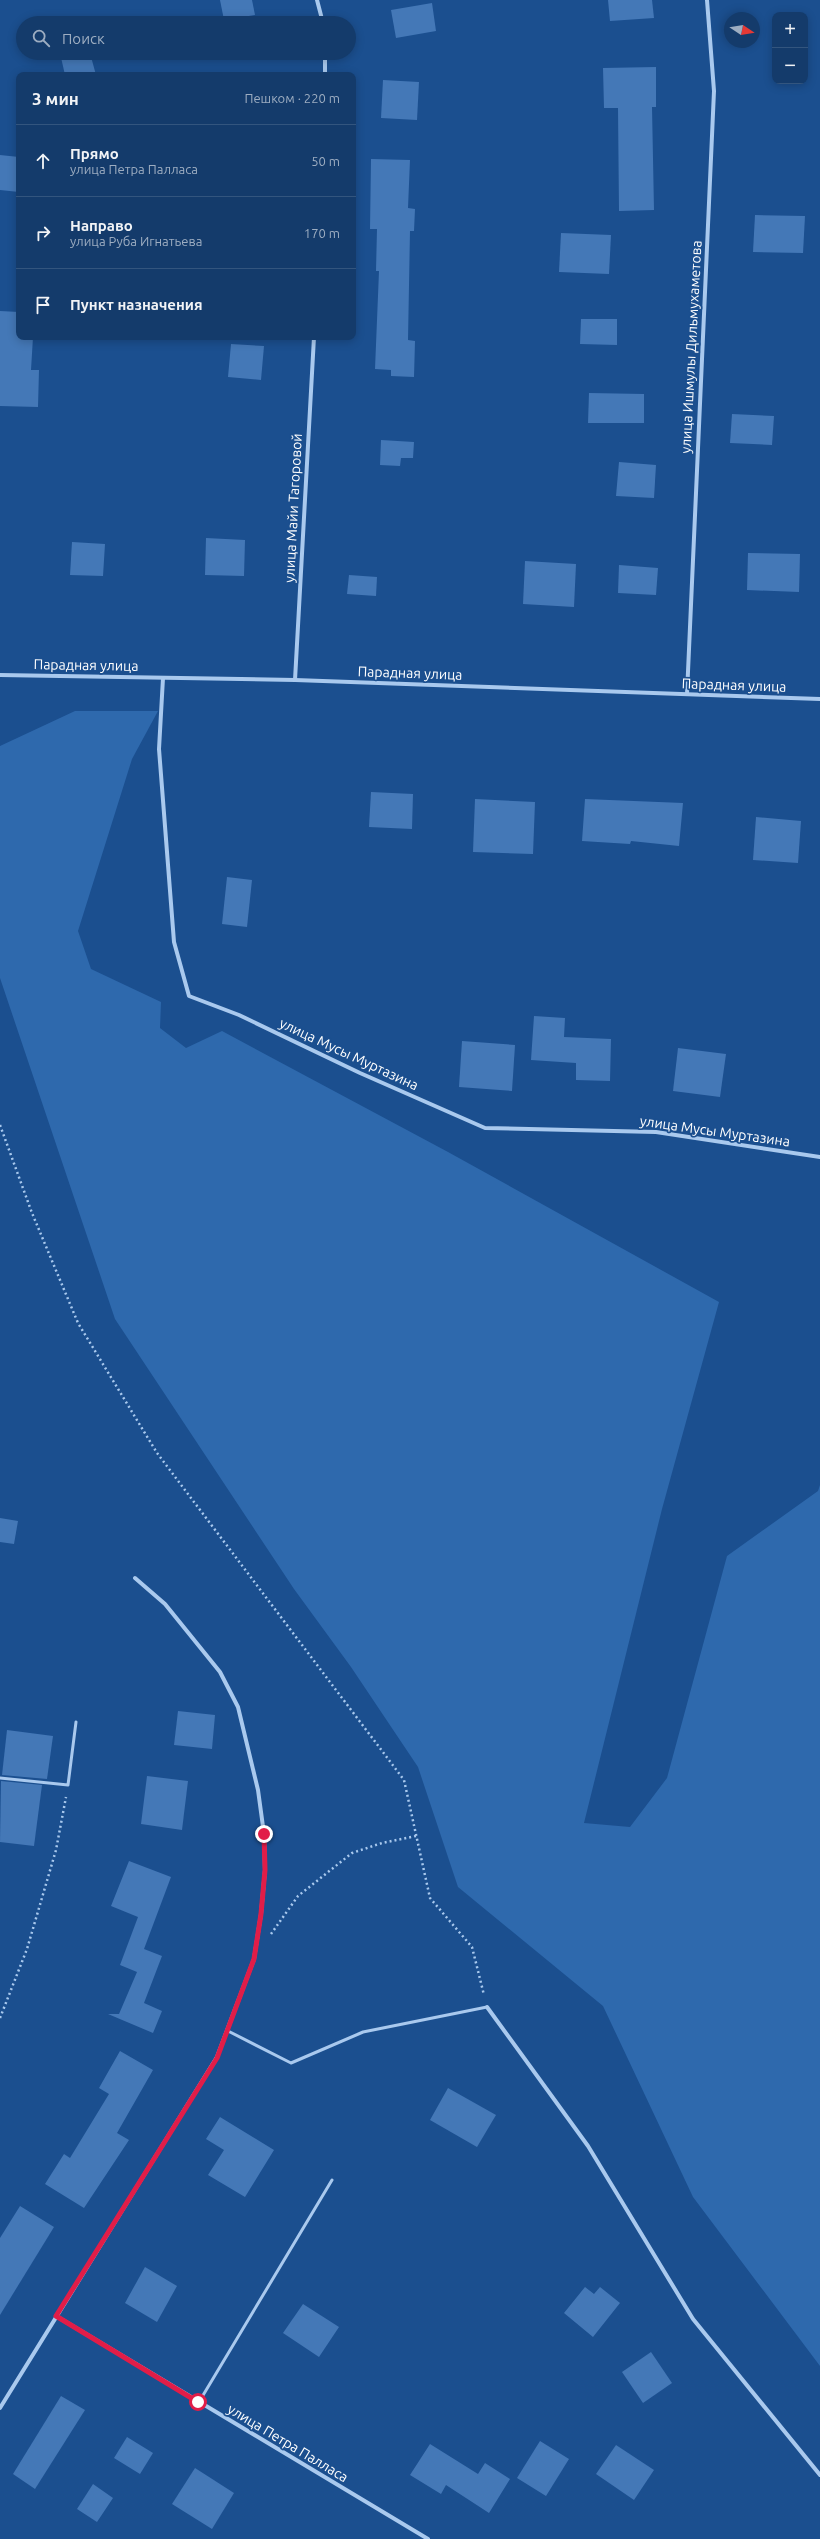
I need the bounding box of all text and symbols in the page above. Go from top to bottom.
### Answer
north arrow [724,12,760,48]
map controls [772,12,808,84]
button: + [772,12,808,48]
search box [16,16,356,60]
icon: search [30,27,52,49]
text: Поиск [62,30,105,47]
button: − [772,48,808,84]
text: 3 мин [32,89,79,108]
text: Пешком · 220 m [244,91,340,105]
text: Прямо [70,145,119,162]
icon: ahead [32,150,54,172]
text: 50 m [311,154,340,168]
text: улица Петра Палласа [70,162,198,176]
text: Направо [70,217,133,234]
icon: right [32,222,54,244]
text: 170 m [304,226,340,240]
text: улица Руба Игнатьева [70,234,202,248]
street label: улица Ишмулы Дильмухаметова [677,240,705,454]
icon: arrive [32,294,54,316]
text: Пункт назначения [70,296,203,313]
street label: улица Майи Тагоровой [281,433,305,583]
street label: Парадная улица [33,656,139,674]
street label: Парадная улица [357,663,463,683]
street label: Парадная улица [681,675,787,695]
street label: улица Мусы Муртазина [277,1015,421,1093]
street label: улица Мусы Муртазина [639,1113,791,1149]
route end [255,1825,273,1843]
route start [189,2393,207,2411]
street label: улица Петра Палласа [225,2401,351,2485]

